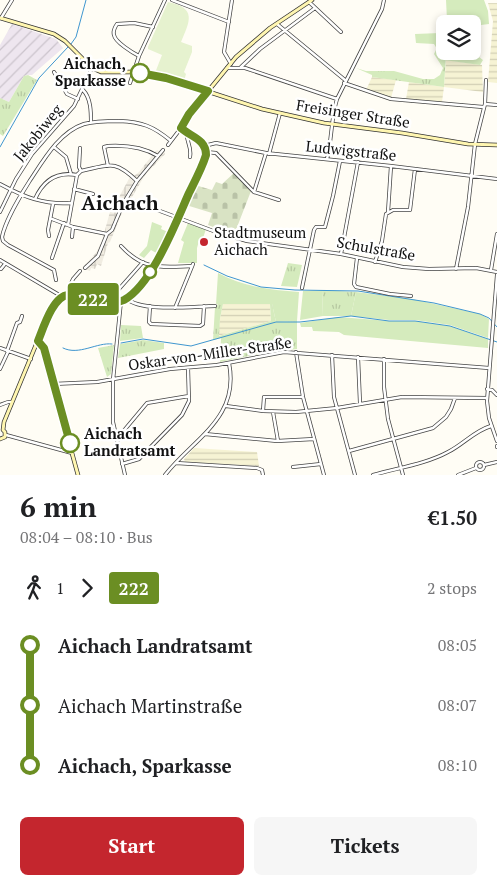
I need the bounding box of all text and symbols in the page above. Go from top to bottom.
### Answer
map controls [436,15,481,60]
button: layers [436,15,481,60]
place label: Aichach, Sparkasse [55,53,126,90]
marker: Aichach, Sparkasse [130,63,150,83]
street label: Freisinger Straße [295,94,411,132]
street label: Jakobiweg [8,99,67,165]
street label: Ludwigstraße [305,135,397,165]
district label: Aichach [81,189,159,216]
place label: Stadtmuseum Aichach [214,222,306,259]
street label: Schulstraße [335,231,417,265]
marker: Stadtmuseum Aichach [198,236,210,248]
unlabelled marker [143,265,157,279]
line badge: 222 [64,283,122,315]
text: 222 [78,287,108,311]
street label: Oskar-von-Miller-Straße [127,332,293,374]
place label: Aichach Landratsamt [84,423,176,460]
marker: Aichach Landratsamt [60,433,80,453]
text: 6 min [20,488,97,525]
text: €1.50 [428,505,477,530]
text: 08:04 – 08:10 · Bus [20,526,153,548]
icon: walk [20,574,48,602]
icon: forward [73,574,101,602]
text: 222 [119,576,149,600]
text: 1 [56,577,65,599]
text: 2 stops [427,577,477,599]
text: Aichach Landratsamt [58,633,253,658]
text: 08:05 [438,634,477,656]
text: Aichach Martinstraße [58,693,242,718]
text: 08:07 [438,694,477,716]
text: Aichach, Sparkasse [58,753,232,778]
text: 08:10 [438,754,477,776]
button: Start [20,817,244,875]
button: Tickets [254,817,477,875]

